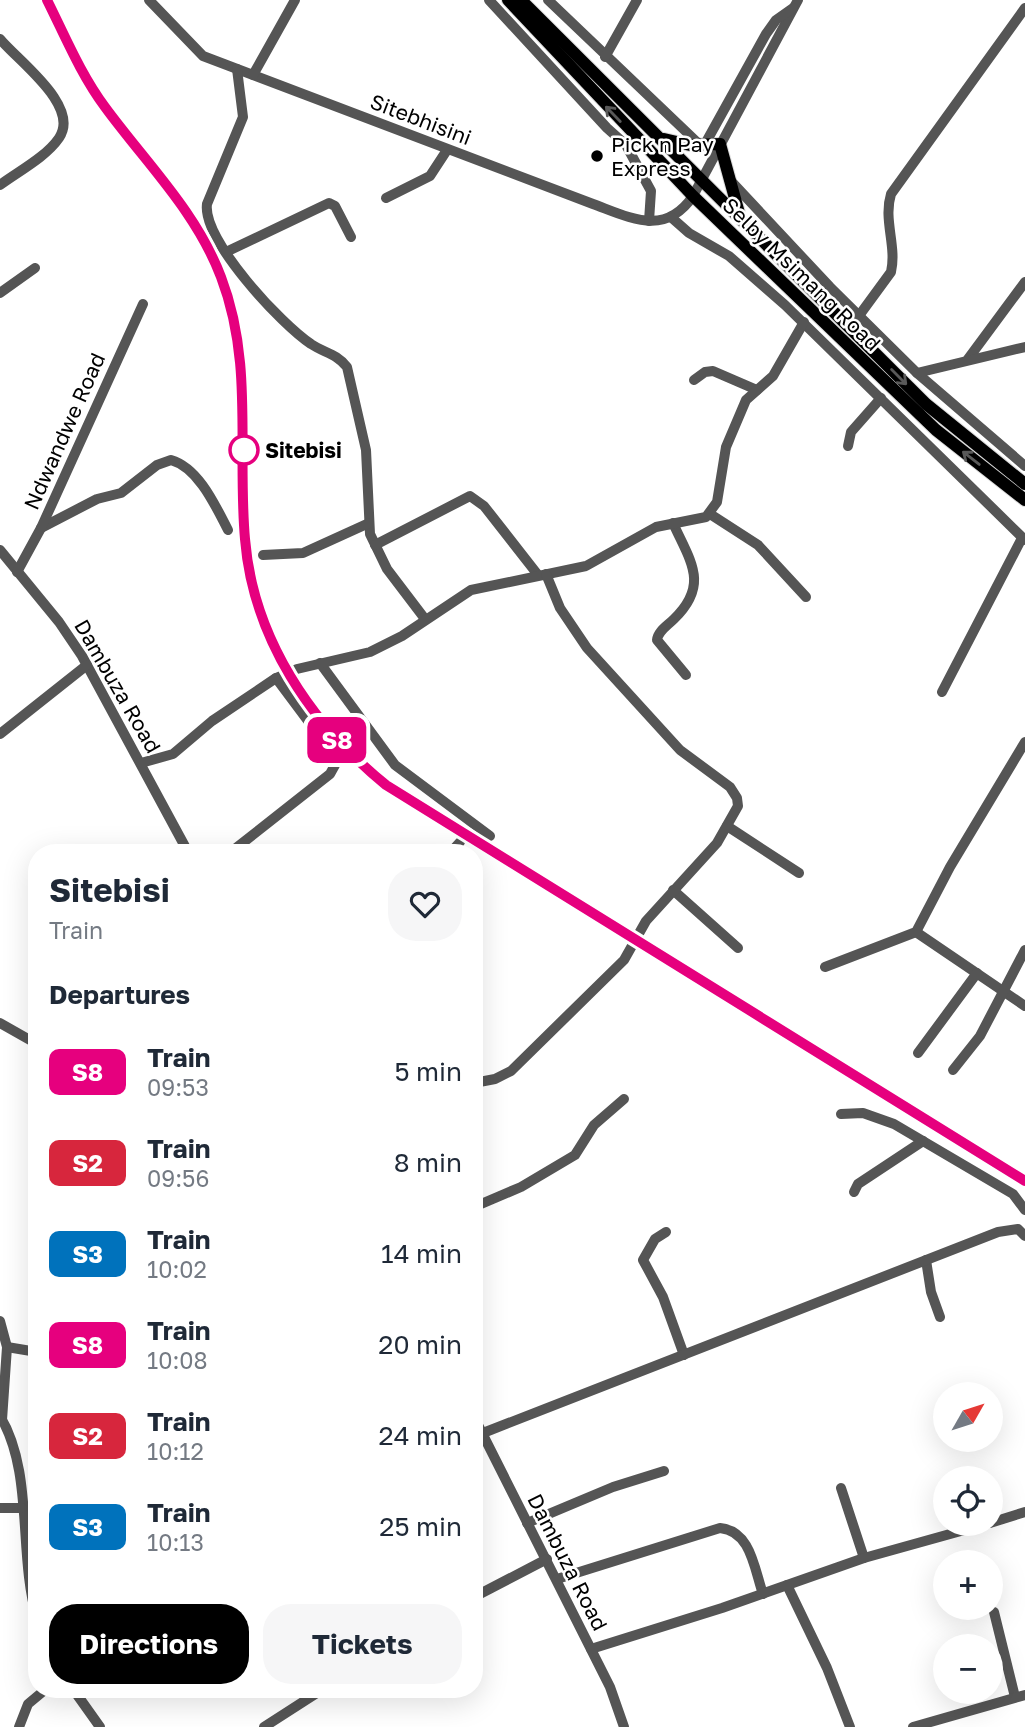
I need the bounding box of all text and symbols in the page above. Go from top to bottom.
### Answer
street label: Sitebhisini [367,88,475,150]
one-way arrow [604,106,621,123]
place label: Pick n Pay Express [611,131,714,181]
marker: Pick n Pay Express [589,148,605,164]
street label: Selby Msimang Road [718,192,886,356]
street label: Ndwandwe Road [18,349,110,513]
one-way arrow [890,368,907,385]
marker: Sitebisi [229,435,259,465]
place label: Sitebisi [265,437,342,463]
one-way arrow [963,451,981,466]
street label: Dambuza Road [69,615,167,757]
line badge: S8 [306,717,368,763]
text: S8 [321,725,353,754]
button: heart [388,867,462,941]
text: Sitebisi [49,870,170,909]
text: Train [49,916,103,944]
text: Departures [49,979,190,1010]
text: Train [147,1042,211,1073]
text: 5 min [394,1056,462,1087]
text: S8 [72,1057,103,1086]
text: 09:53 [147,1073,209,1101]
text: Train [147,1133,211,1164]
text: 8 min [394,1147,462,1178]
text: S2 [72,1148,103,1177]
text: 09:56 [147,1164,209,1192]
text: Train [147,1224,211,1255]
text: 14 min [381,1238,462,1269]
text: S3 [72,1239,103,1268]
text: 10:02 [147,1255,207,1283]
text: Train [147,1315,211,1346]
text: 20 min [378,1329,462,1360]
text: S8 [72,1330,103,1359]
text: 10:08 [147,1346,208,1374]
north arrow [933,1382,1003,1452]
map controls [933,1382,1003,1704]
text: Train [147,1406,211,1437]
text: 24 min [379,1420,462,1451]
text: S2 [72,1421,103,1450]
text: 10:12 [147,1437,204,1465]
button: locate [933,1466,1003,1536]
street label: Dambuza Road [522,1489,614,1635]
text: Train [147,1497,211,1528]
text: 25 min [379,1511,462,1542]
text: S3 [72,1512,103,1541]
text: 10:13 [147,1528,204,1556]
button: + [933,1550,1003,1620]
button: Directions [49,1604,249,1684]
button: Tickets [263,1604,462,1684]
button: − [933,1634,1003,1704]

